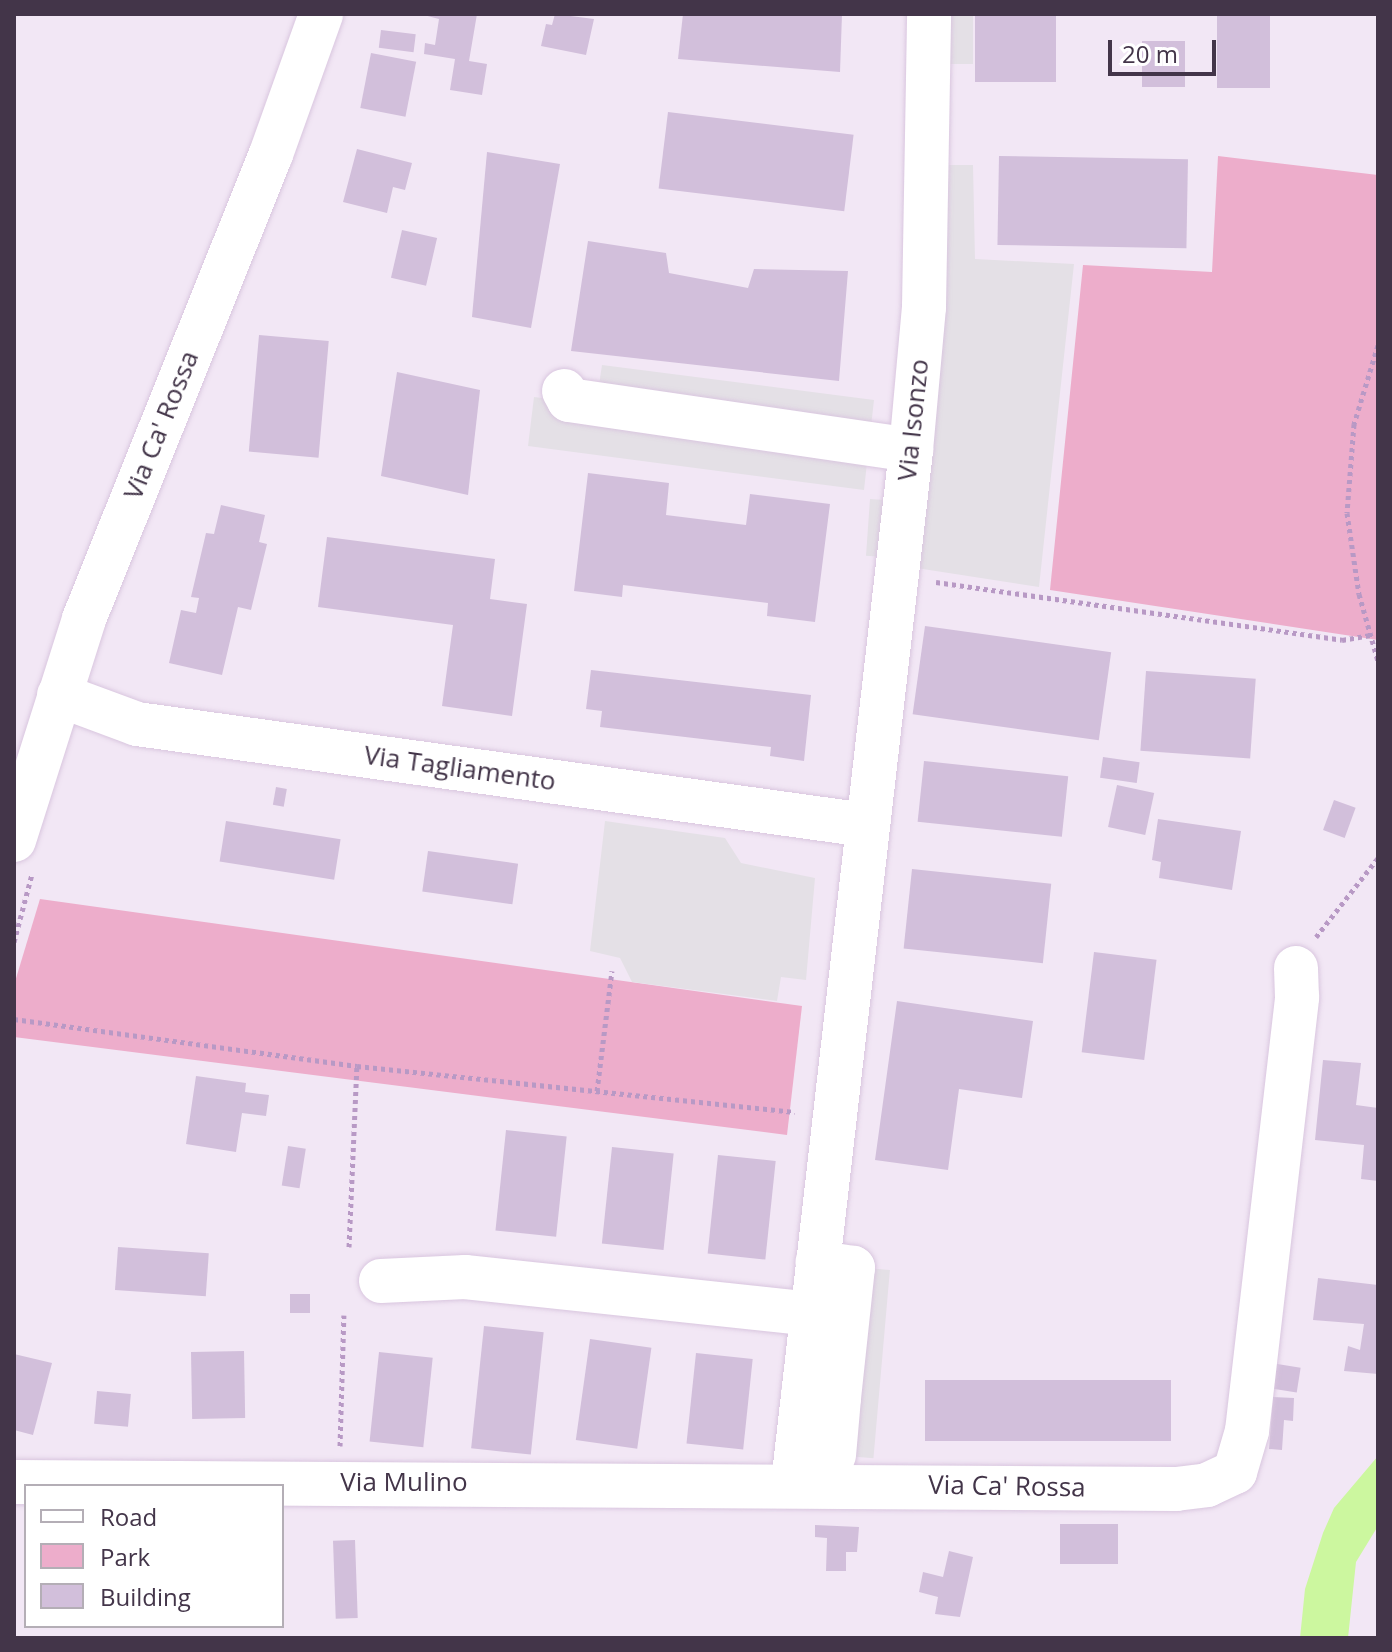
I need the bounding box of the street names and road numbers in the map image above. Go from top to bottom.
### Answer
street label: Via Ca' Rossa [117,346,205,504]
street label: Via Isonzo [891,358,935,482]
street label: Via Tagliamento [362,739,558,797]
street label: Via Mulino [340,1466,468,1498]
street label: Via Ca' Rossa [928,1469,1086,1503]

